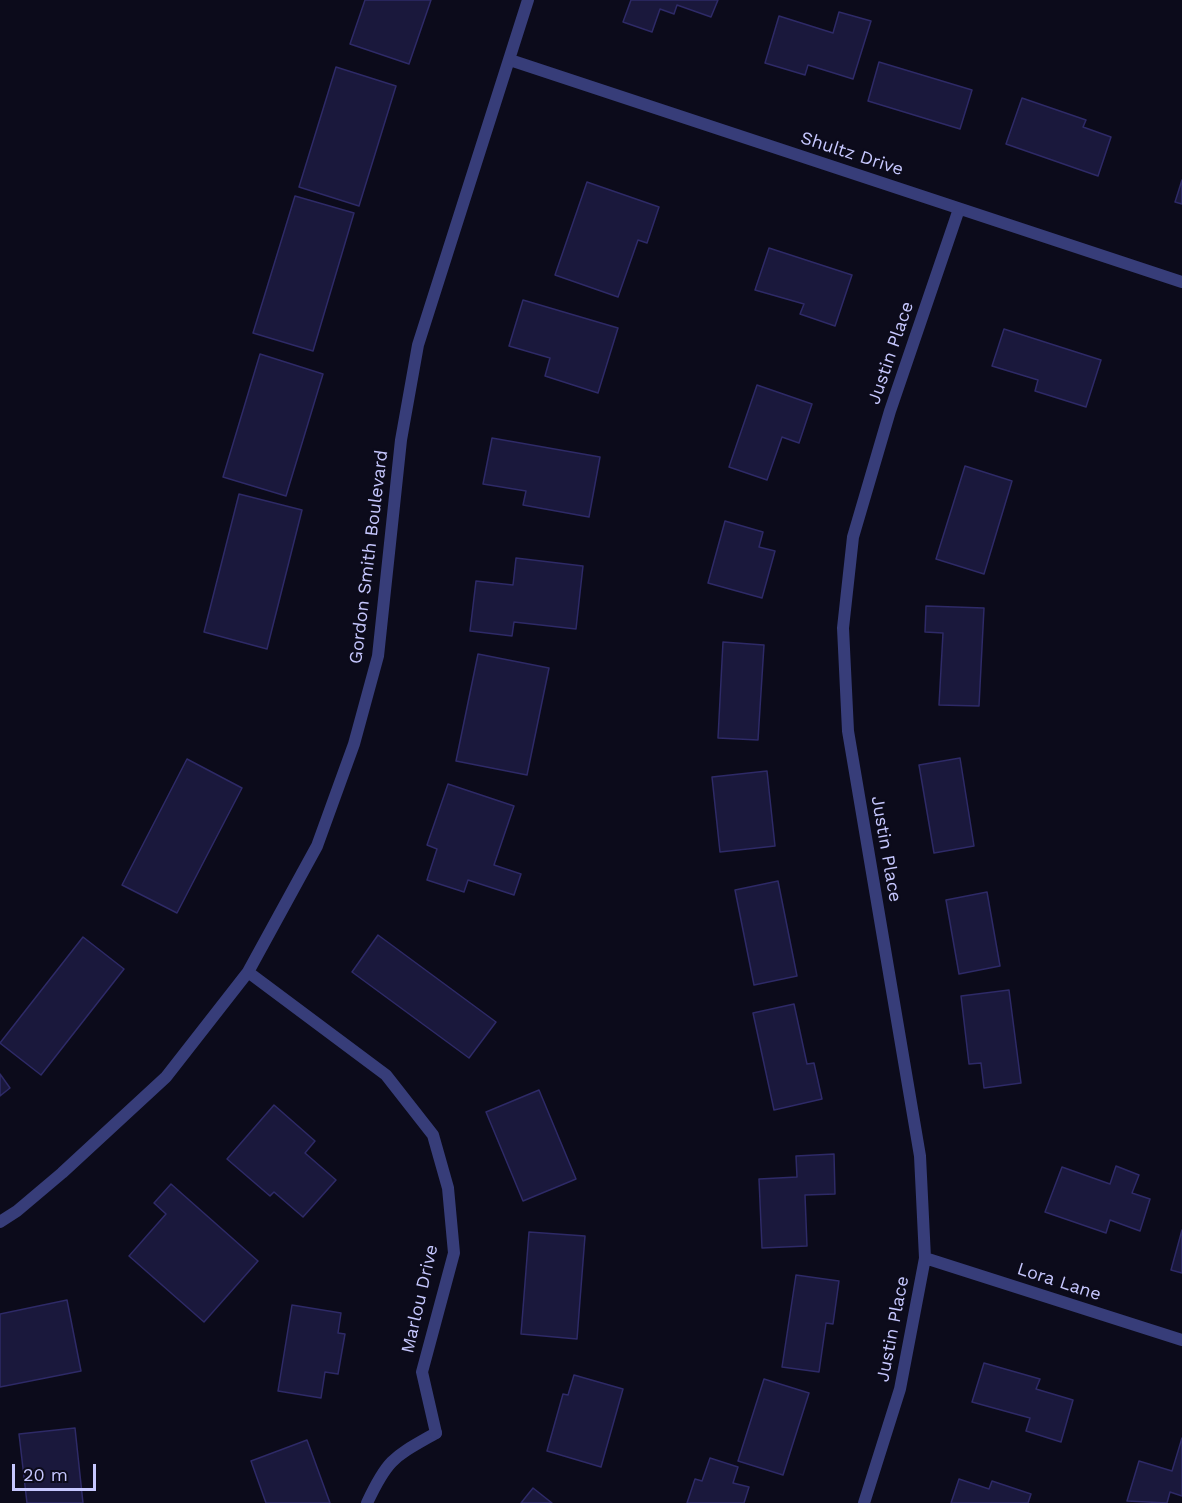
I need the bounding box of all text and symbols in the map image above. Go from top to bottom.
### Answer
street label: Shultz Drive [798,127,906,181]
street label: Justin Place [863,299,919,407]
street label: Gordon Smith Boulevard [345,449,393,665]
street label: Justin Place [866,794,906,904]
street label: Marlou Drive [397,1242,443,1356]
street label: Lora Lane [1014,1258,1104,1306]
street label: Justin Place [872,1274,914,1384]
scale bar [15,1452,99,1490]
text: 20 m [23,1464,68,1485]

